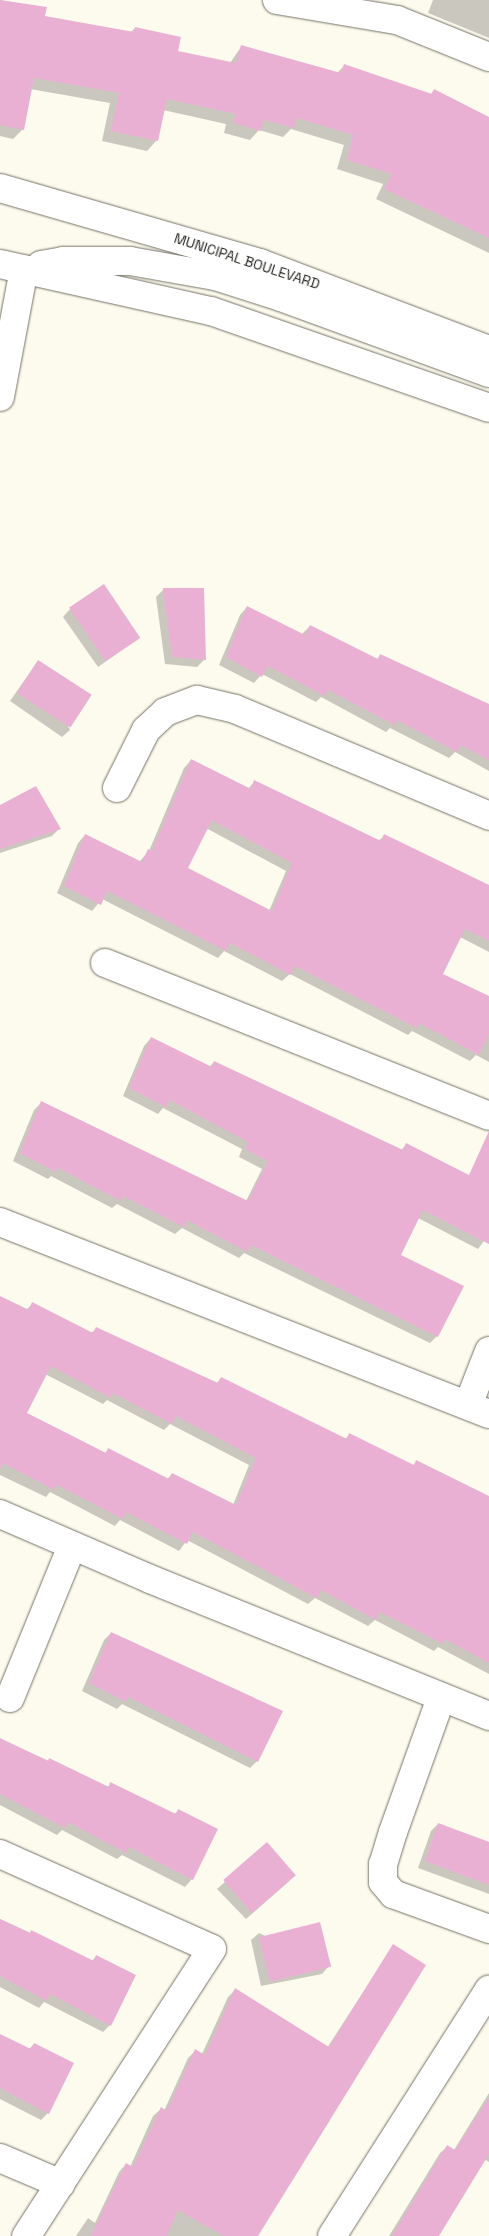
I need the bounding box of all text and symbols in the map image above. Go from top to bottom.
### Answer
street label: MUNICIPAL BOULEVARD [172,229,322,293]

